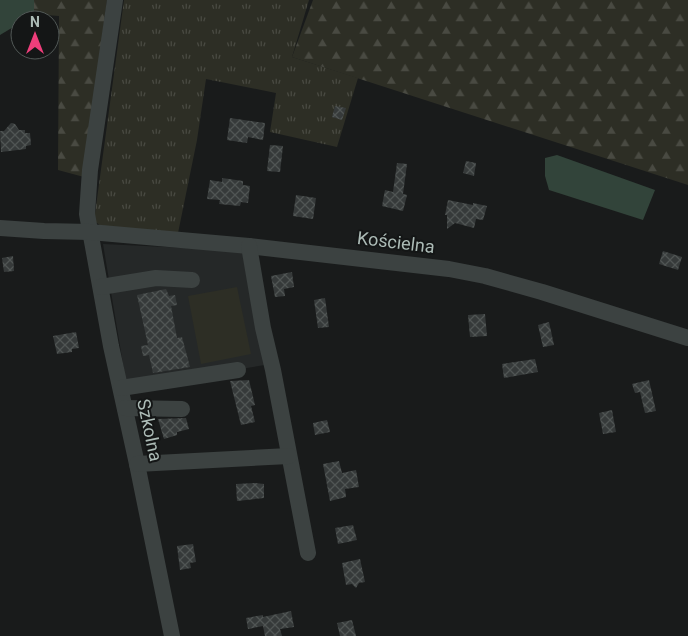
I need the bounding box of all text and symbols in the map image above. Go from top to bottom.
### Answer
north arrow [10,10,60,60]
text: N [30,14,40,30]
street label: Kościelna [356,227,436,257]
street label: Szkolna [133,397,167,463]

